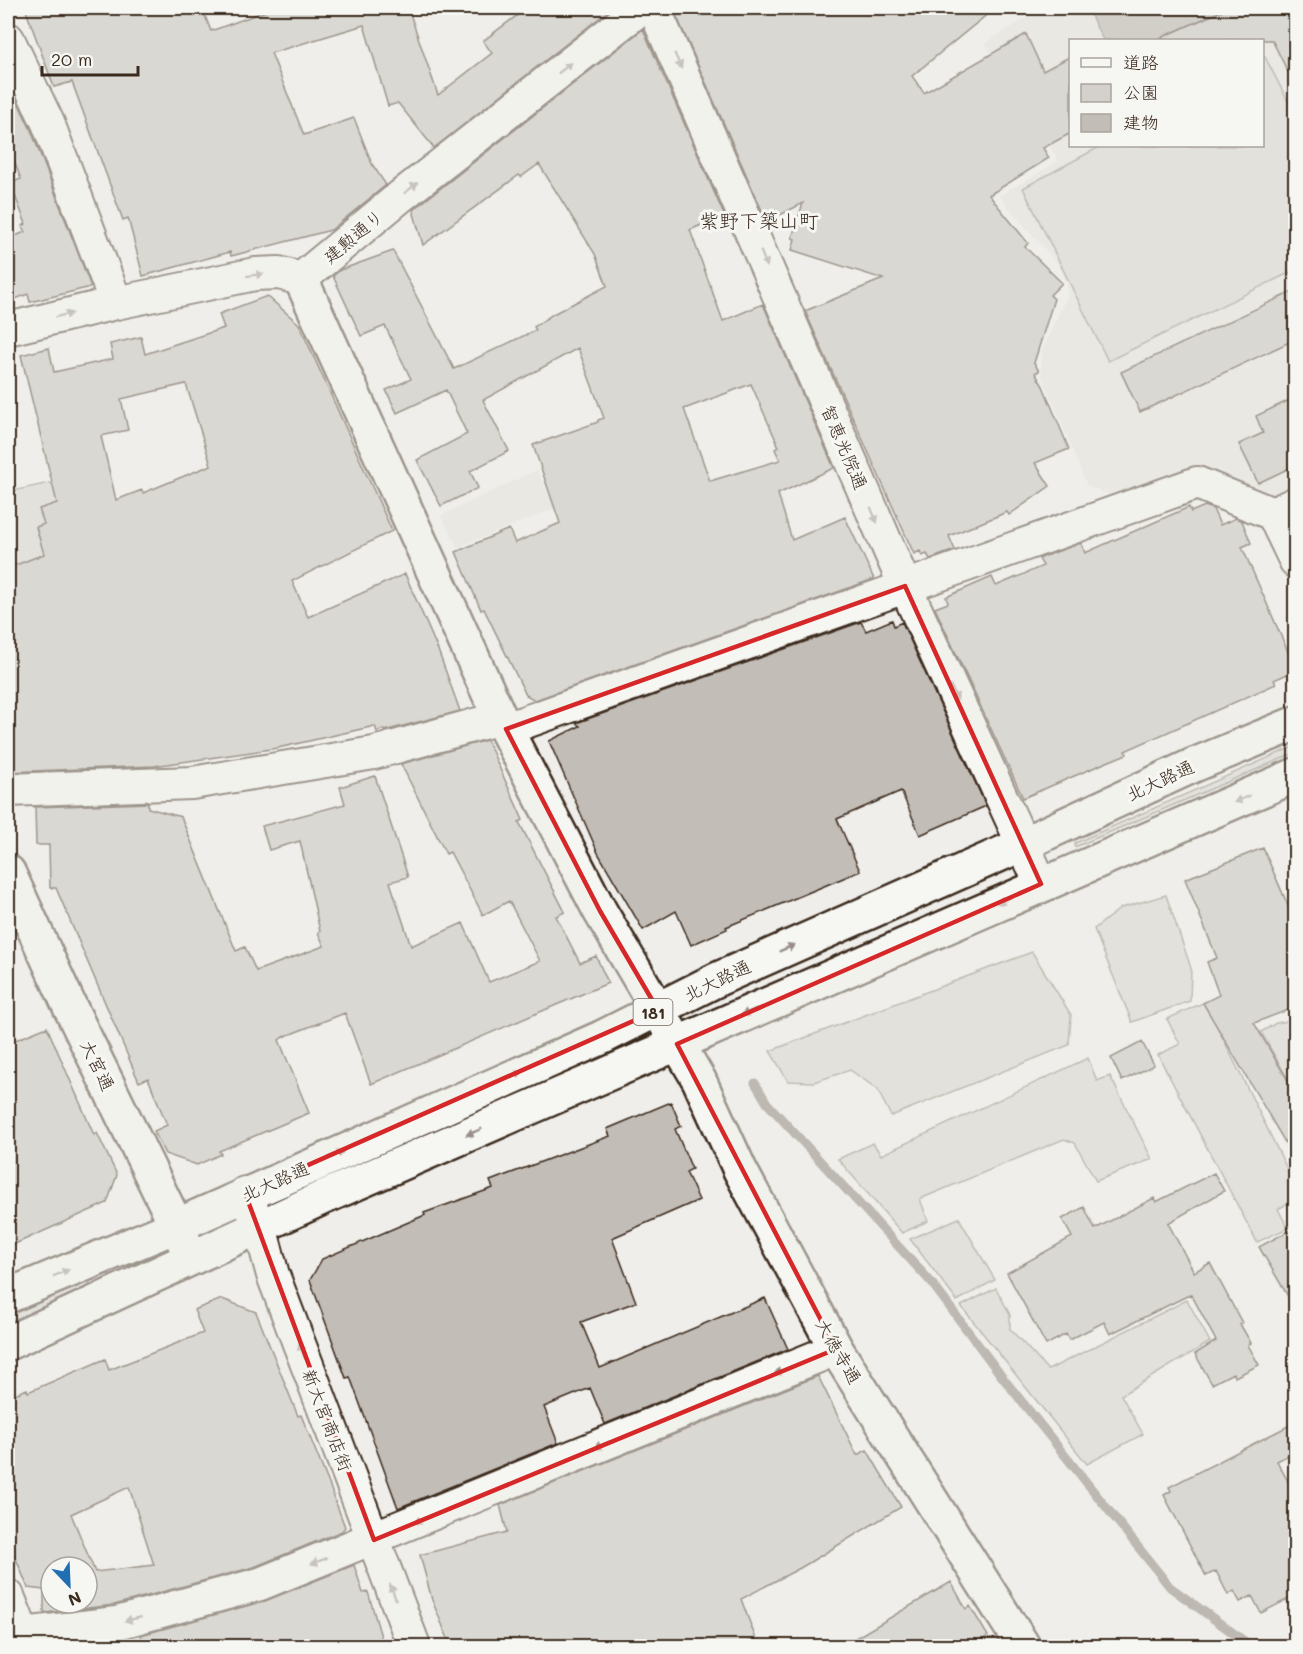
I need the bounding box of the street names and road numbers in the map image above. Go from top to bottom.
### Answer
street label: 建勲通り [318,204,388,268]
street label: 智恵光院通 [816,401,874,493]
street label: 北大路通 [1122,754,1198,806]
street label: 北大路通 [679,953,755,1007]
road number: 181 [634,999,672,1025]
street label: 大宮通 [75,1035,121,1095]
street label: 北大路通 [237,1155,313,1207]
street label: 大徳寺通 [811,1314,867,1388]
street label: 新大宮商店街 [297,1365,359,1475]

